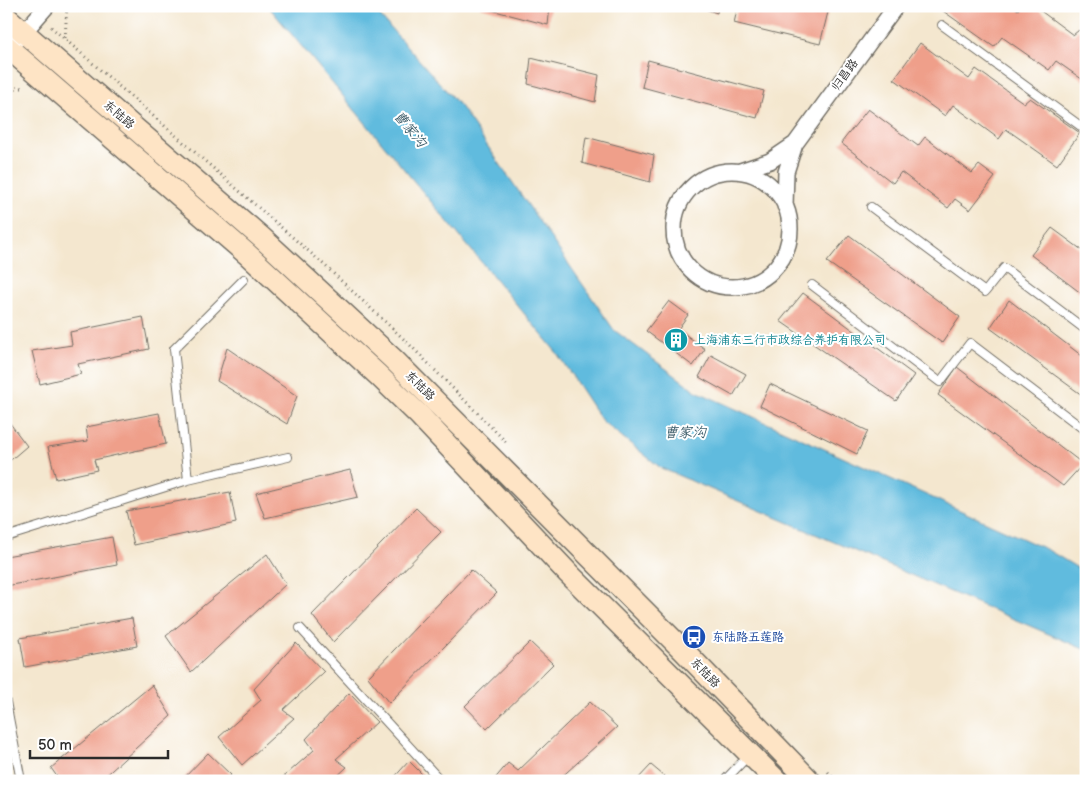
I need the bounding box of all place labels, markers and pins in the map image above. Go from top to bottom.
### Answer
building icon: 上海浦东三行市政综合养护有限公司 [663,327,689,353]
place label: 上海浦东三行市政综合养护有限公司 [694,333,886,348]
bus stop icon: 东陆路五莲路 [681,624,707,650]
place label: 东陆路五莲路 [712,630,784,645]

